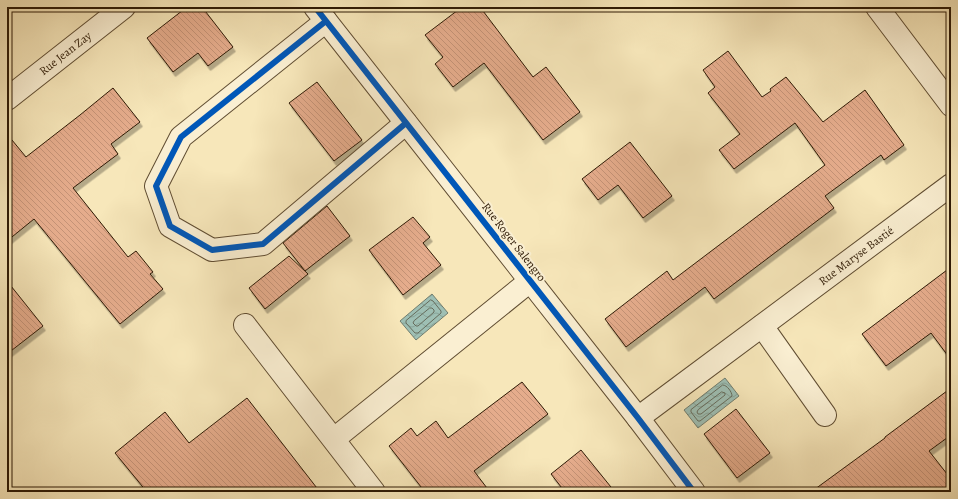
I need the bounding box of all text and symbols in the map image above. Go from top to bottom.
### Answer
street label: Rue Jean Zay [36,27,95,79]
street label: Rue Roger Salengro [478,199,550,285]
street label: Rue Maryse Bastié [815,222,897,289]

